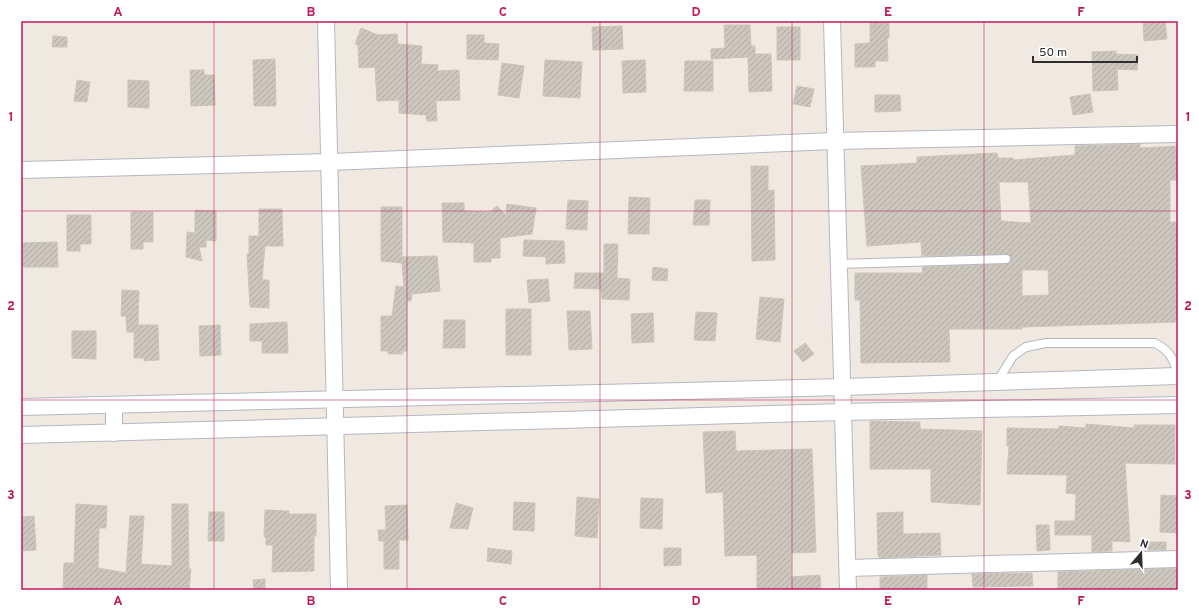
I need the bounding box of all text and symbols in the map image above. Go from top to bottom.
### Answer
text: A [113,5,123,21]
text: B [307,5,316,21]
text: C [499,5,507,21]
text: D [691,5,701,21]
text: E [884,5,892,21]
text: F [1077,5,1085,21]
scale bar [1033,38,1137,64]
text: 50 m [1039,45,1067,61]
text: 1 [8,110,14,126]
text: 1 [1185,110,1191,126]
text: 2 [7,299,15,315]
text: 2 [1184,299,1192,315]
text: 3 [7,488,15,504]
text: 3 [1184,488,1192,504]
north arrow [1121,533,1161,573]
text: N [1138,537,1150,552]
text: A [113,594,123,610]
text: B [307,594,316,610]
text: C [499,594,507,610]
text: D [691,594,701,610]
text: E [884,594,892,610]
text: F [1077,594,1085,610]

